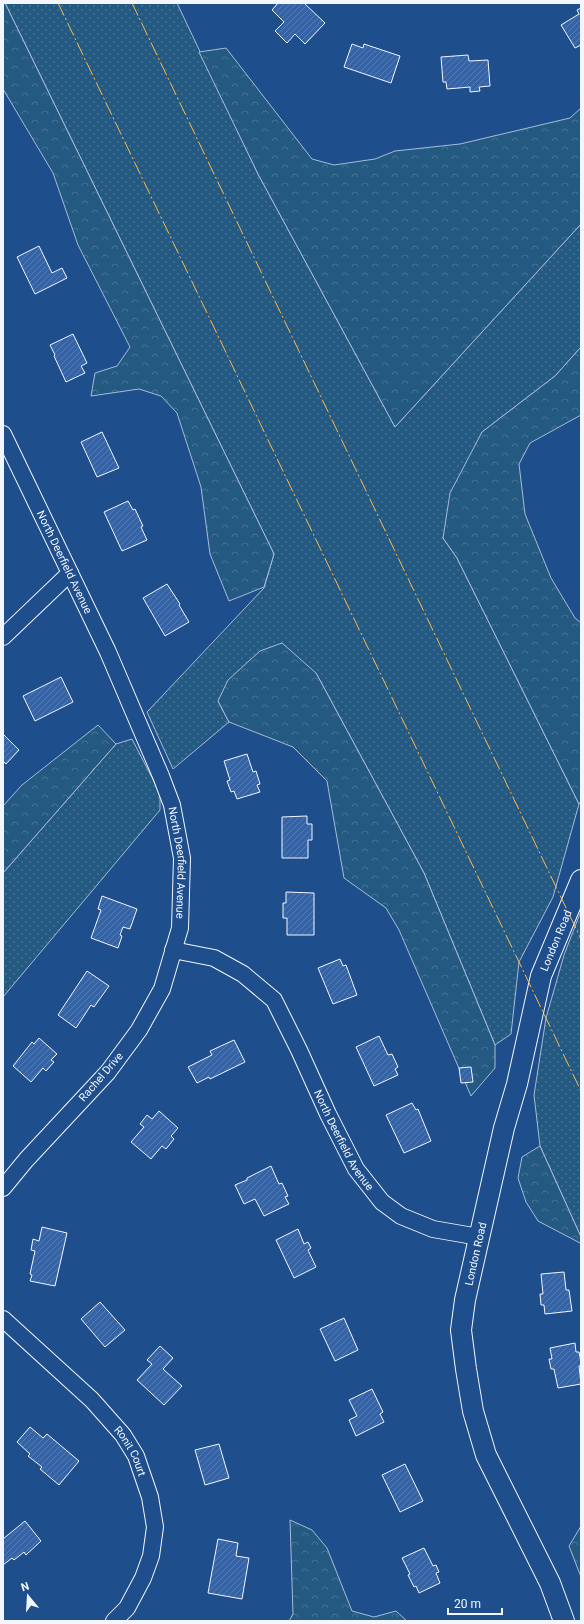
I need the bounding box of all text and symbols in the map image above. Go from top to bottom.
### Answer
street label: North Deerfield Avenue [34,508,95,616]
street label: North Deerfield Avenue [166,806,189,919]
street label: London Road [537,908,574,973]
street label: Rachel Drive [76,1050,126,1104]
street label: North Deerfield Avenue [311,1088,377,1193]
street label: London Road [462,1221,489,1287]
street label: Ronit Court [112,1423,149,1478]
north arrow [8,1576,48,1616]
text: N [19,1580,31,1594]
scale bar [448,1590,502,1616]
text: 20 m [454,1597,481,1611]

